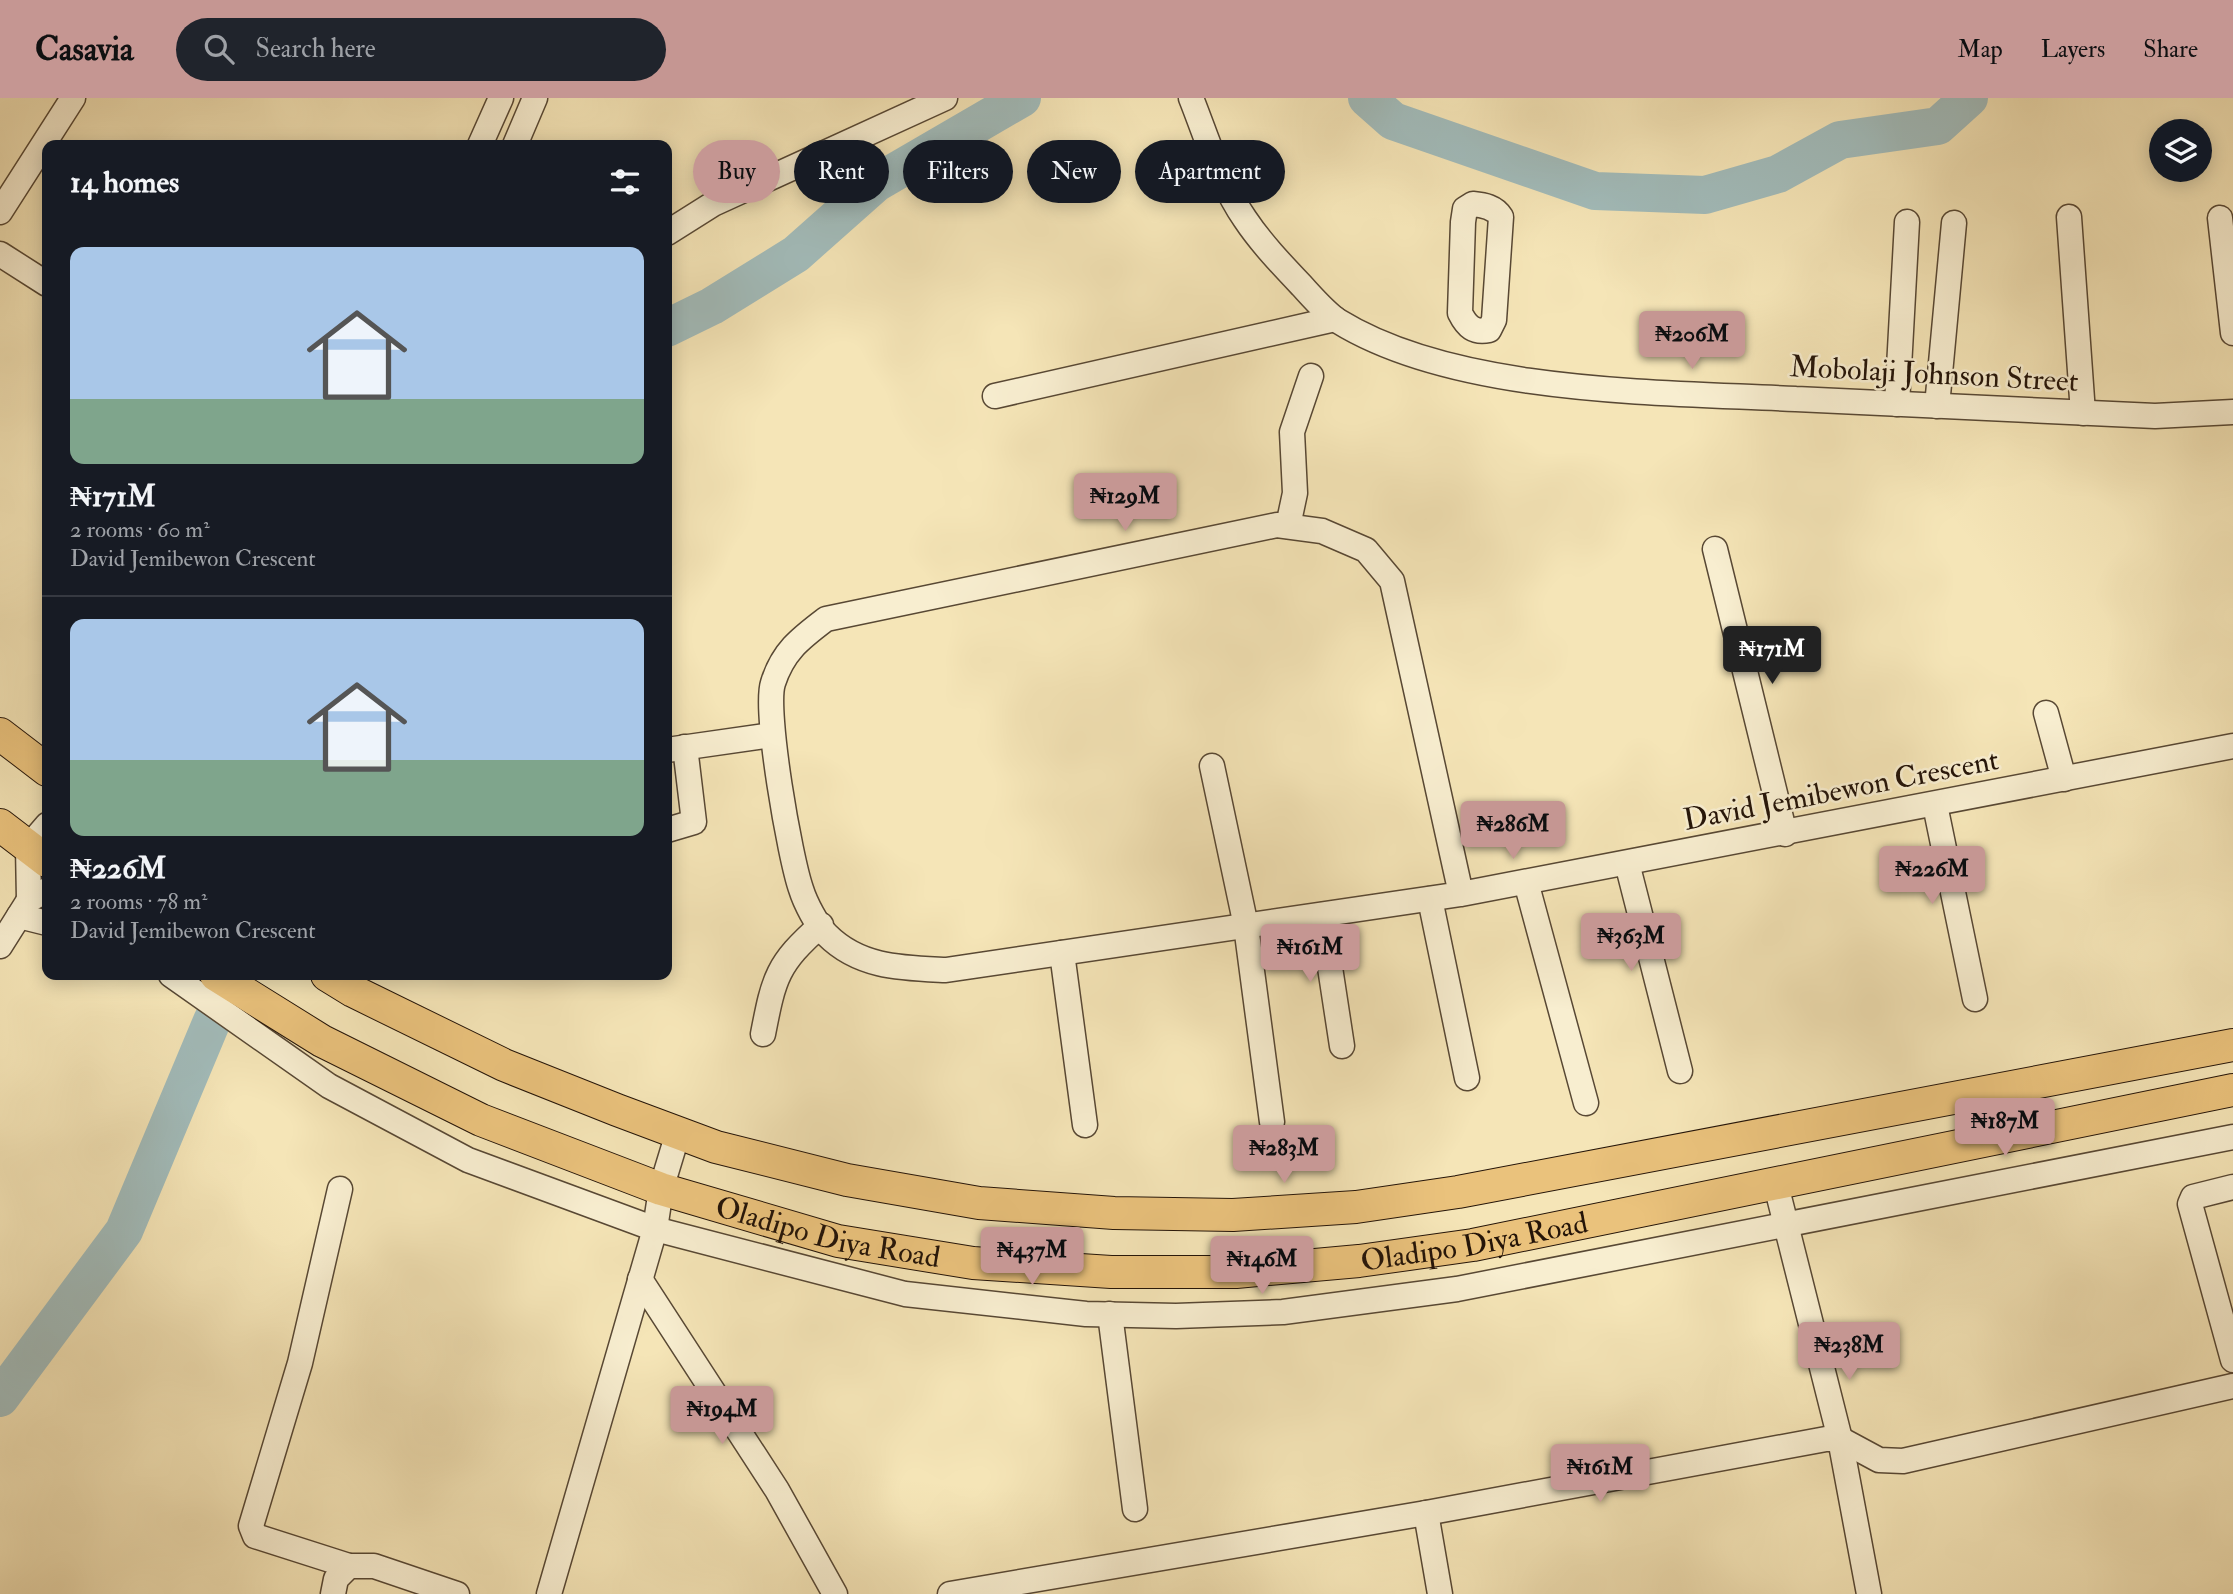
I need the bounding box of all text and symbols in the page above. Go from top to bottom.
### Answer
search box [176,18,666,81]
text: Casavia [35,29,134,70]
icon: search [200,30,238,68]
text: Search here [256,33,376,65]
text: Map [1958,34,2003,65]
text: Layers [2041,34,2105,65]
text: Share [2143,34,2198,65]
map controls [2149,119,2212,182]
button: layers [2149,119,2212,182]
chip: Buy [693,140,780,203]
chip: Rent [794,140,889,203]
chip: Filters [903,140,1013,203]
chip: New [1027,140,1121,203]
chip: Apartment [1135,140,1285,203]
icon: filters [606,163,644,201]
text: 14 homes [70,164,179,201]
icon: home [294,292,420,418]
pin: ₦206M [1643,312,1741,371]
text: ₦206M [1655,319,1729,348]
street label: Mobolaji Johnson Street [1789,348,2080,400]
pin: ₦129M [1076,474,1174,533]
text: ₦171M [70,478,156,515]
text: ₦129M [1090,481,1160,510]
text: 2 rooms · 60 m² [70,515,210,544]
text: David Jemibewon Crescent [70,544,316,573]
pin: ₦171M [1723,626,1821,686]
text: ₦171M [1739,634,1805,663]
icon: home [294,664,420,790]
street label: David Jemibewon Crescent [1680,741,2002,839]
pin: ₦286M [1464,802,1562,861]
text: ₦286M [1477,809,1549,838]
pin: ₦226M [1883,846,1981,906]
text: ₦226M [70,850,166,887]
text: ₦226M [1895,854,1969,883]
text: 2 rooms · 78 m² [70,887,208,916]
pin: ₦363M [1582,914,1680,973]
text: David Jemibewon Crescent [70,916,316,945]
text: ₦363M [1597,921,1665,950]
pin: ₦161M [1261,924,1359,984]
text: ₦161M [1277,932,1343,961]
pin: ₦187M [1956,1098,2054,1158]
text: ₦187M [1971,1106,2039,1135]
pin: ₦283M [1235,1126,1333,1185]
text: ₦283M [1249,1133,1319,1162]
street label: Oladipo Diya Road [711,1188,943,1276]
street label: Oladipo Diya Road [1358,1204,1591,1279]
pin: ₦437M [983,1228,1081,1287]
text: ₦437M [997,1235,1067,1264]
pin: ₦146M [1213,1236,1311,1296]
text: ₦146M [1226,1244,1298,1273]
pin: ₦238M [1800,1322,1898,1382]
text: ₦238M [1814,1330,1884,1359]
pin: ₦194M [673,1386,771,1446]
text: ₦194M [686,1394,758,1423]
pin: ₦161M [1551,1444,1649,1504]
text: ₦161M [1567,1452,1633,1481]

